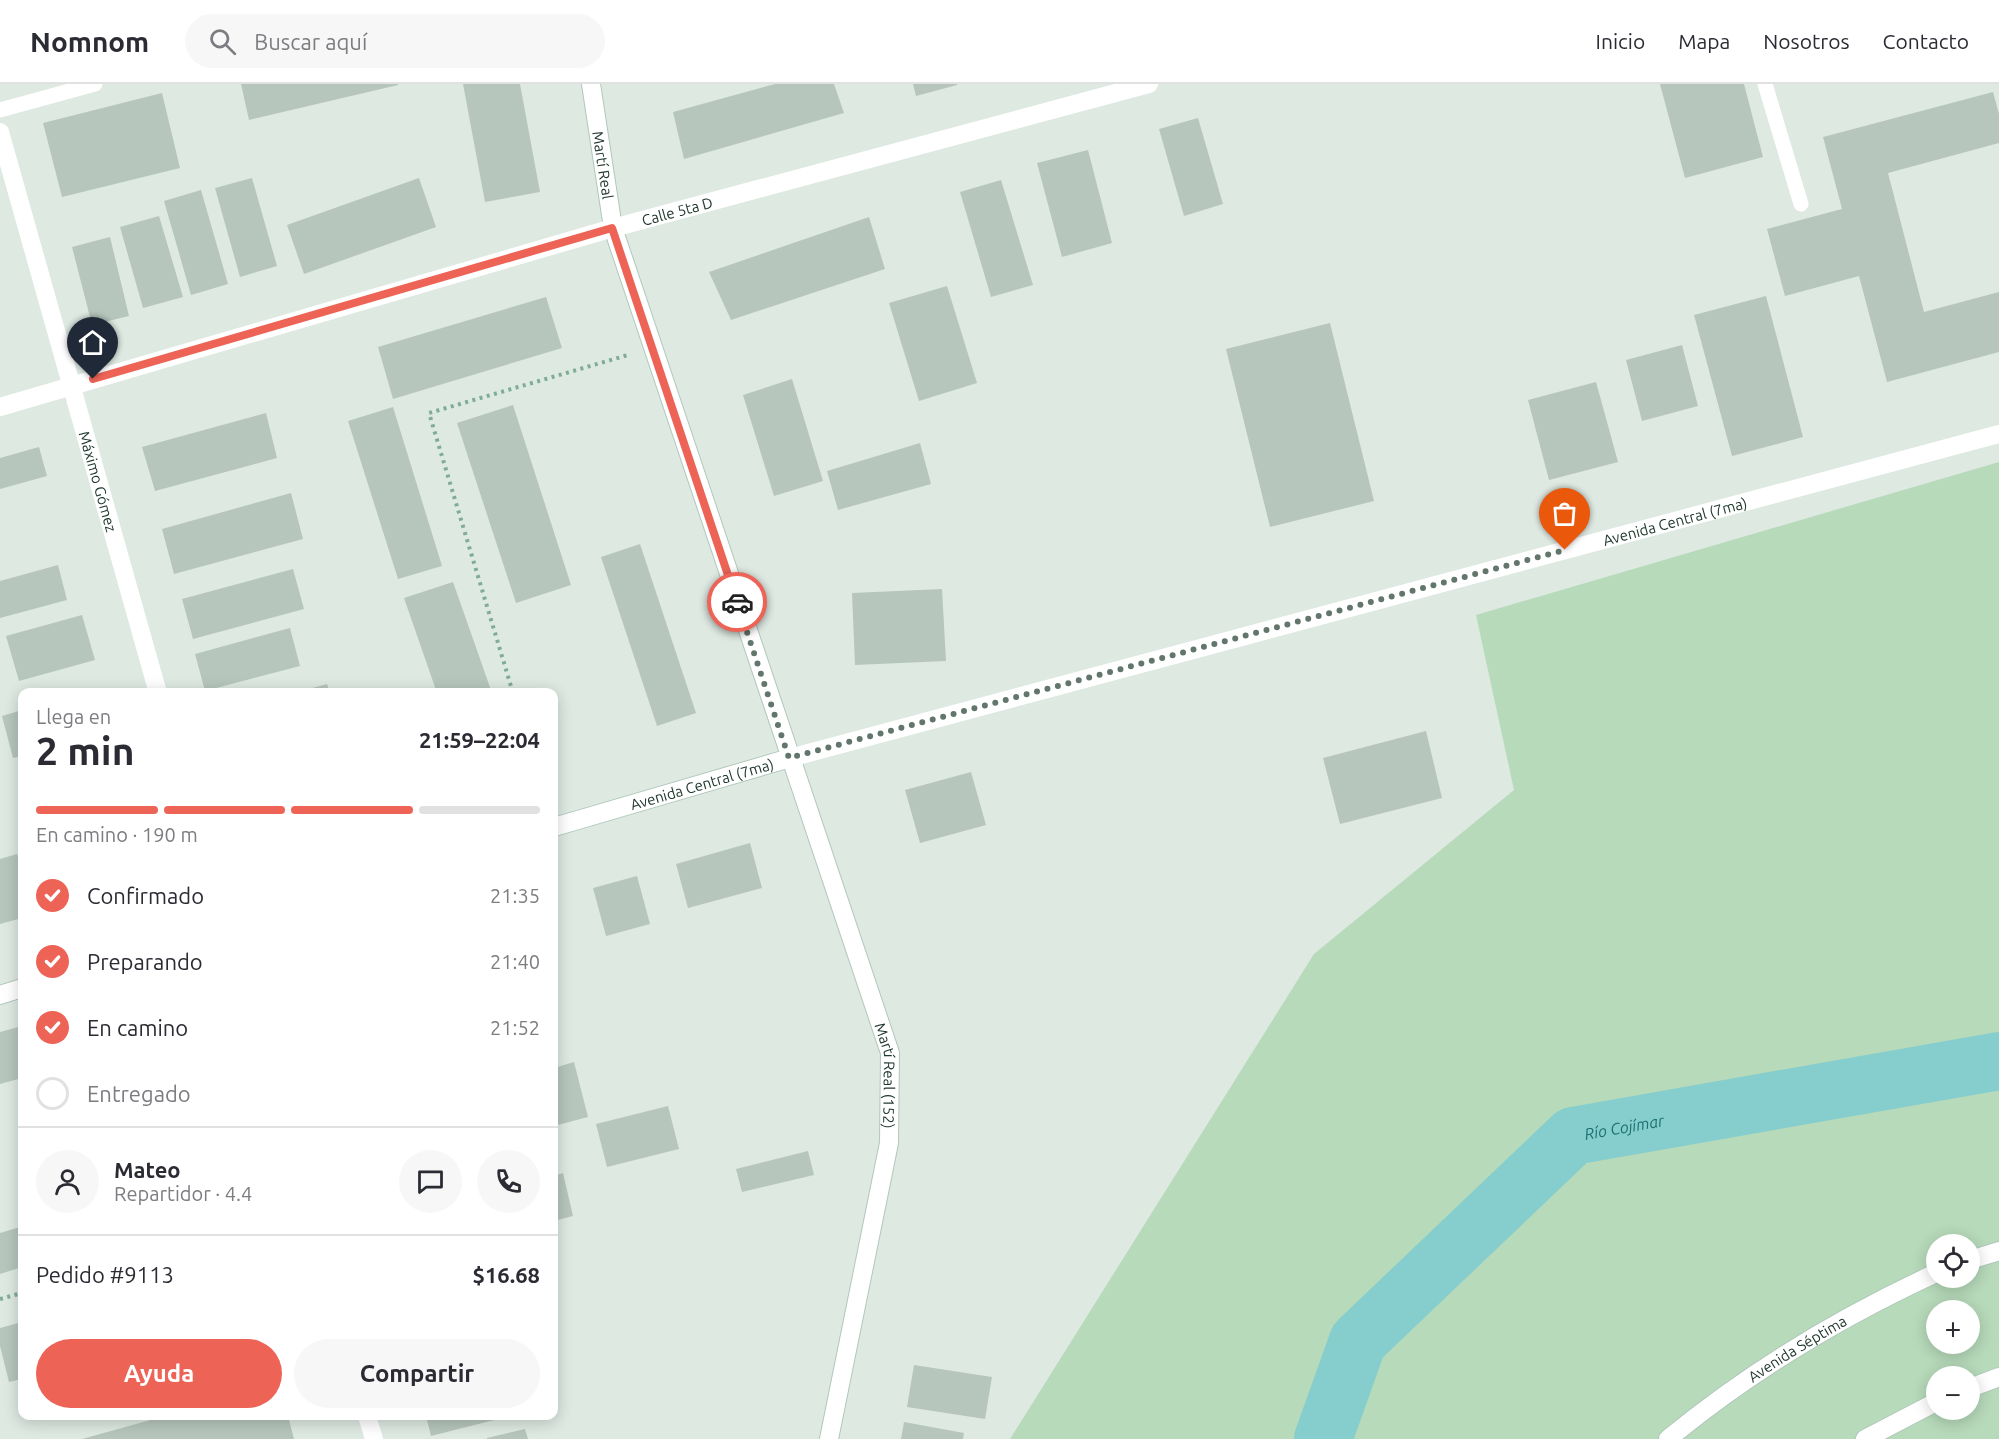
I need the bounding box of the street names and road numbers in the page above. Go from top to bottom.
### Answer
street label: Martí Real [590,130,617,200]
street label: Calle 5ta D [640,193,714,228]
street label: Máximo Gómez [76,429,121,534]
street label: Avenida Central (7ma) [1601,493,1749,548]
street label: Avenida Central (7ma) [628,755,775,813]
street label: Martí Real (152) [872,1020,898,1129]
street label: Avenida Séptima [1745,1312,1849,1385]

